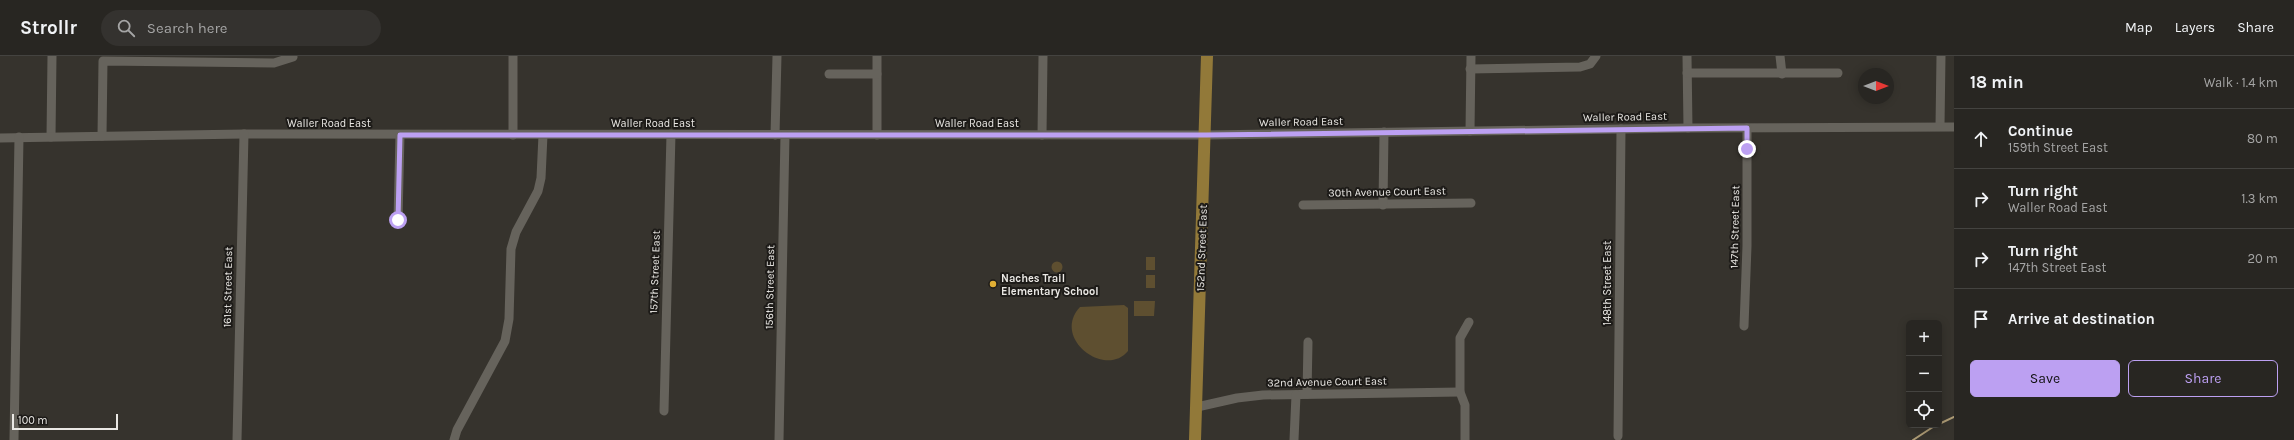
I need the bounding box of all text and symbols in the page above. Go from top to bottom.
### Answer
search box [101,10,381,46]
text: Strollr [20,17,77,39]
icon: search [115,17,137,39]
text: Search here [147,19,228,37]
text: Map [2125,19,2153,36]
text: Layers [2175,19,2215,36]
text: Share [2237,19,2274,36]
north arrow [1858,68,1894,104]
text: 18 min [1970,72,2024,92]
text: Walk · 1.4 km [2204,75,2278,90]
street label: Waller Road East [1583,110,1667,124]
street label: Waller Road East [1259,115,1343,129]
street label: Waller Road East [287,117,371,130]
street label: Waller Road East [611,117,695,130]
street label: Waller Road East [935,117,1019,130]
text: Continue [2008,122,2073,140]
icon: ahead [1970,128,1992,150]
text: 80 m [2247,131,2278,146]
route end [1738,140,1756,158]
text: 159th Street East [2008,140,2108,155]
text: Turn right [2008,182,2078,200]
street label: 30th Avenue Court East [1328,184,1446,200]
street label: 147th Street East [1728,185,1742,269]
icon: right [1970,188,1992,210]
text: 1.3 km [2241,191,2278,206]
text: Waller Road East [2008,200,2107,215]
street label: 152nd Street East [1194,204,1210,292]
route start [389,211,407,229]
street label: 157th Street East [647,230,663,314]
street label: 148th Street East [1601,241,1614,325]
text: Turn right [2008,242,2078,260]
street label: 156th Street East [763,245,777,329]
street label: 161st Street East [221,246,235,328]
icon: right [1970,248,1992,270]
text: 20 m [2248,251,2278,266]
text: 147th Street East [2008,260,2106,275]
place label: Naches Trail Elementary School [1001,272,1099,298]
marker: Naches Trail Elementary School [988,279,998,289]
icon: arrive [1970,308,1992,330]
text: Arrive at destination [2008,310,2155,328]
map controls [1906,320,1942,428]
button: + [1906,320,1942,356]
button: − [1906,356,1942,392]
button: Save [1970,360,2120,397]
button: Share [2128,360,2278,397]
street label: 32nd Avenue Court East [1267,374,1387,390]
button: locate [1906,392,1942,428]
scale bar [12,412,118,431]
text: 100 m [18,414,48,427]

